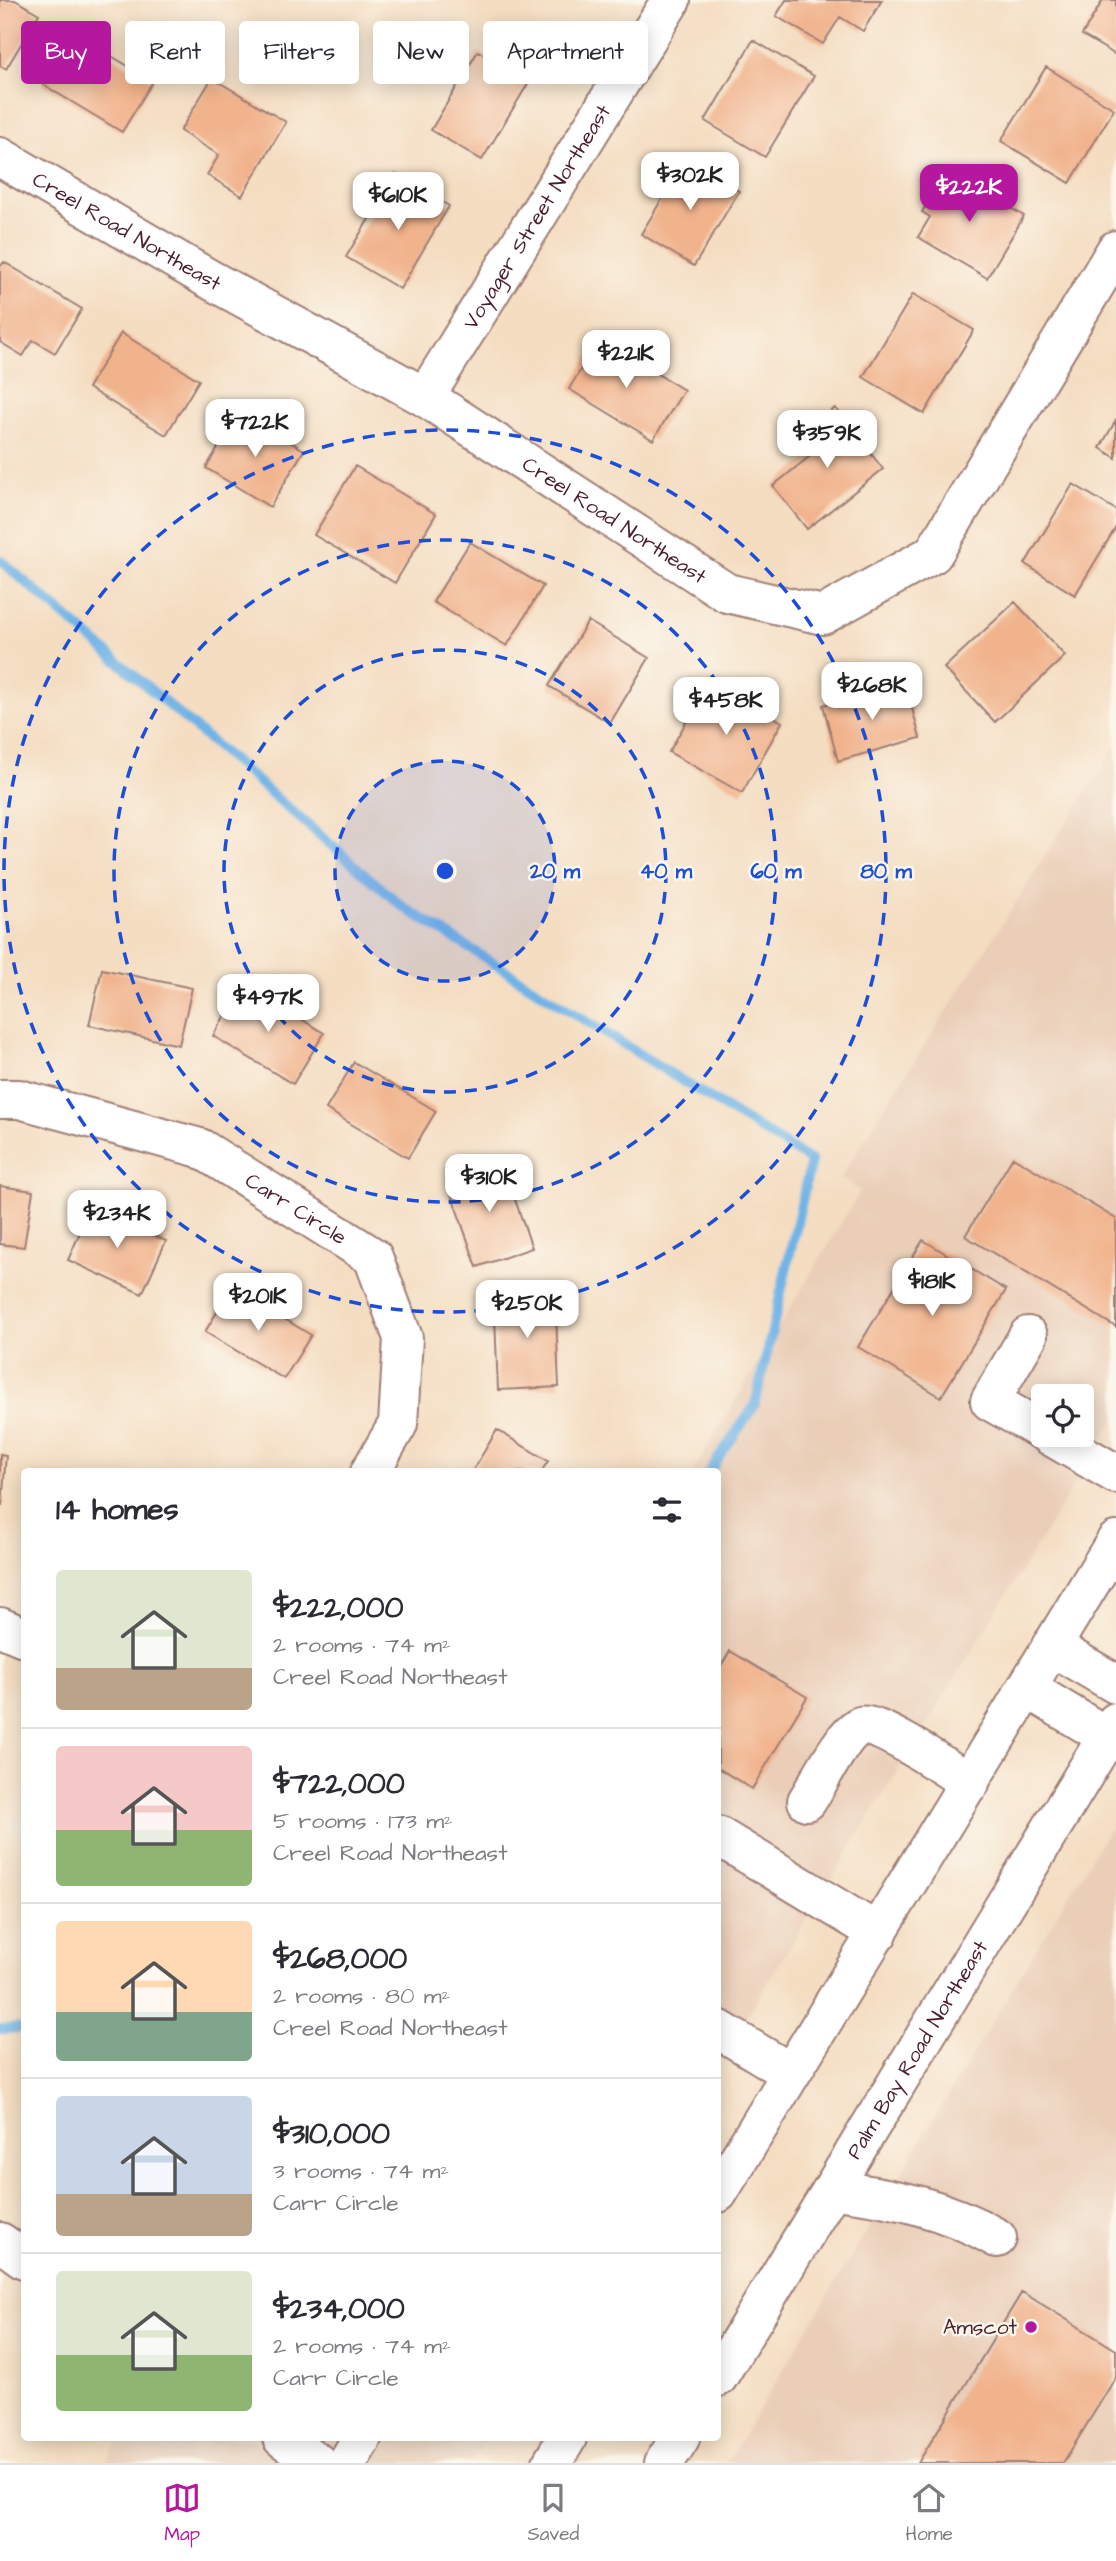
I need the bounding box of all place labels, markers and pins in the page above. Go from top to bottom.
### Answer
pin: $302K [641,152,739,212]
pin: $222K [920,164,1018,224]
pin: $610K [349,173,447,232]
pin: $221K [577,330,675,390]
pin: $722K [206,400,304,459]
pin: $359K [778,410,876,470]
pin: $268K [823,662,921,722]
pin: $458K [677,678,775,737]
centre of rings [433,859,457,883]
pin: $497K [219,974,317,1034]
pin: $310K [440,1154,538,1214]
pin: $234K [68,1190,166,1250]
pin: $181K [883,1258,981,1318]
pin: $201K [209,1274,307,1333]
pin: $250K [478,1280,576,1340]
place label: Amscot [943,2313,1018,2342]
marker: Amscot [1023,2319,1039,2335]

